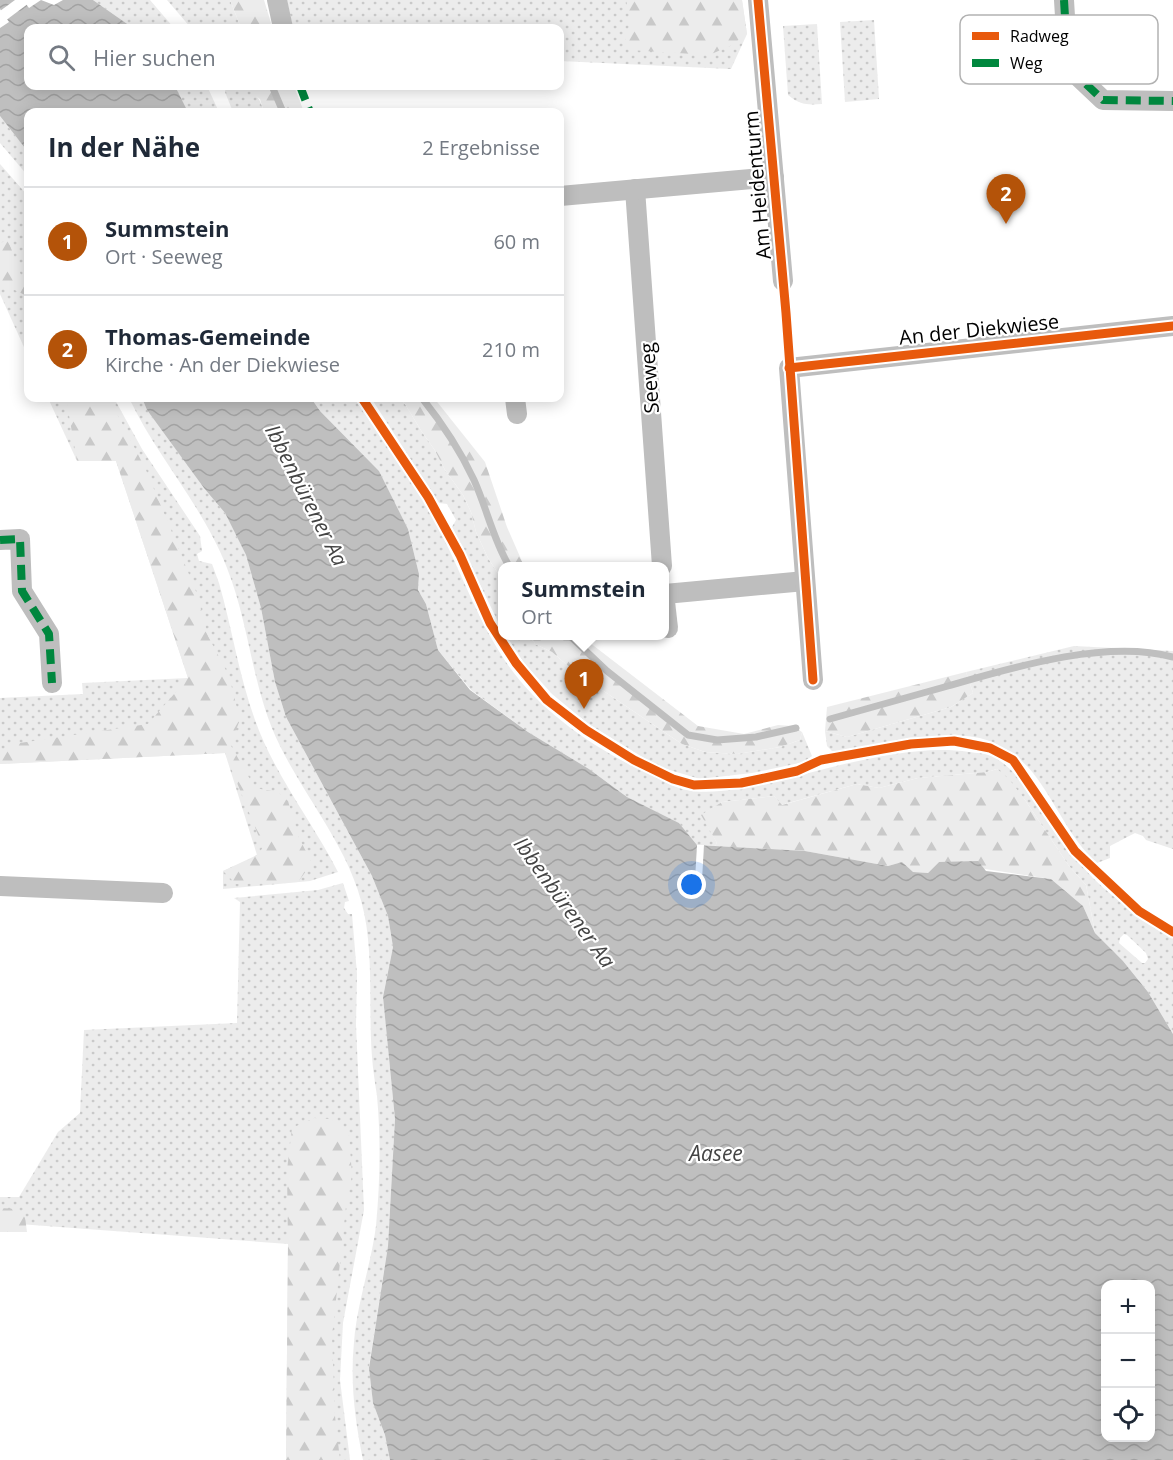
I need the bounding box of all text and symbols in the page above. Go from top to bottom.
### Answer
legend [960,15,1158,84]
search box [24,24,564,90]
text: Radweg [1010,25,1069,47]
icon: search [45,41,78,74]
text: Hier suchen [93,42,216,72]
text: Weg [1010,52,1043,74]
street label: Am Heidenturm [737,110,777,260]
text: In der Nähe [48,129,200,165]
text: 2 Ergebnisse [422,134,540,161]
pin: 2 [986,174,1026,224]
text: Summstein [105,213,229,243]
text: 1 [62,228,73,255]
text: 60 m [493,228,540,255]
text: Ort · Seeweg [105,243,223,270]
street label: An der Diekwiese [898,307,1060,351]
text: Thomas-Gemeinde [105,321,310,351]
text: 2 [62,336,73,363]
text: 210 m [482,336,540,363]
street label: Seeweg [633,341,665,414]
text: Kirche · An der Diekwiese [105,351,340,378]
water label: Ibbenbürener Aa [259,419,355,571]
popup [498,562,669,640]
text: Summstein [521,573,646,603]
text: Ort [521,603,552,630]
pin: 1 [564,660,604,709]
water label: Ibbenbürener Aa [508,831,622,973]
your location [677,870,706,899]
water label: Aasee [687,1139,743,1167]
map controls [1101,1280,1155,1442]
button: + [1101,1280,1155,1334]
button: − [1101,1334,1155,1388]
button: locate [1101,1388,1155,1442]

